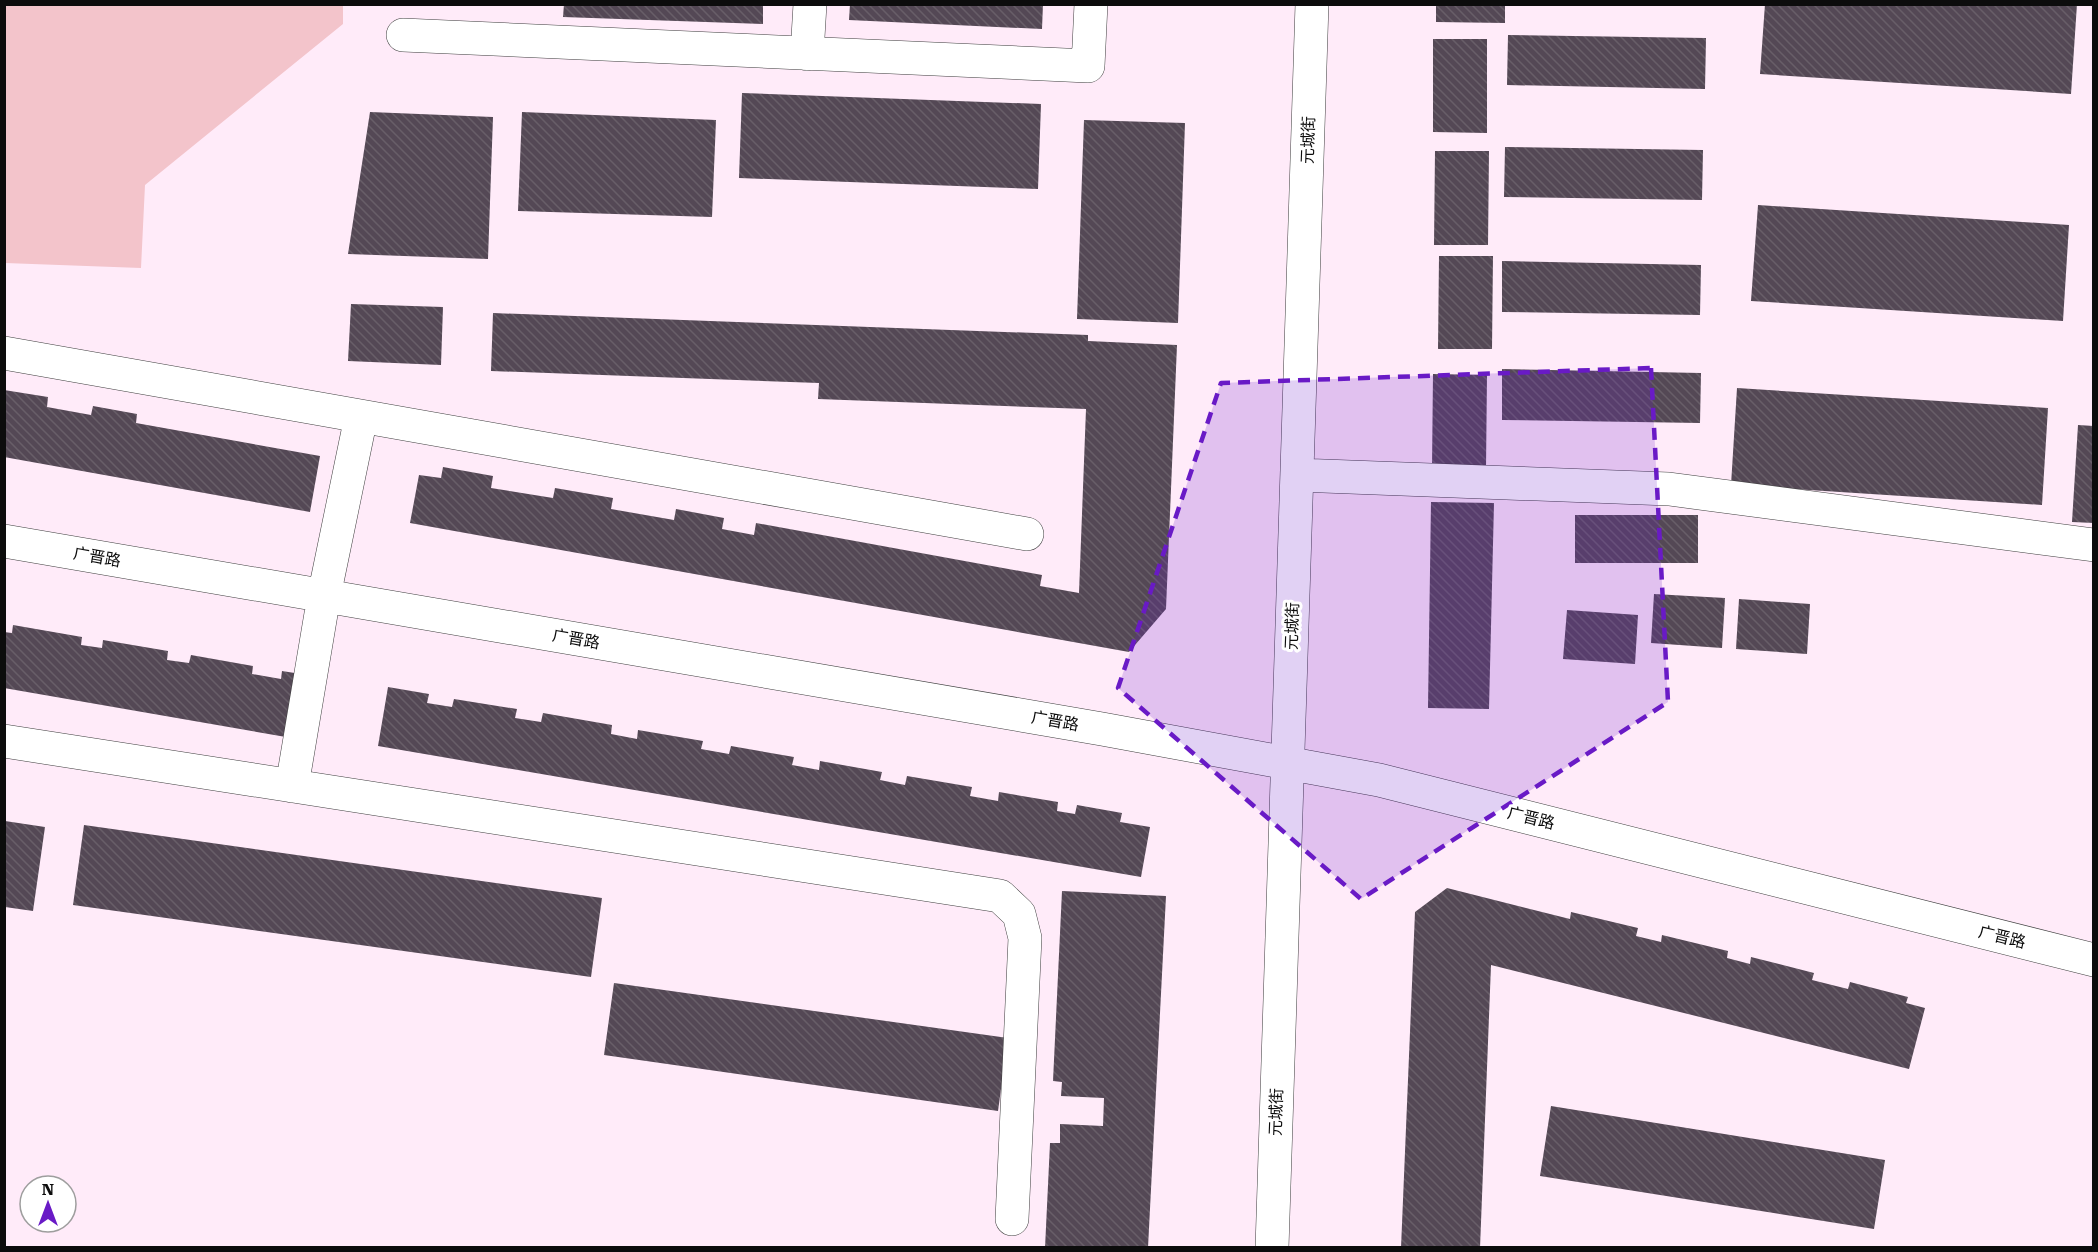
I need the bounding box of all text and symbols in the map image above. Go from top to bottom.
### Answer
street label: 元城街 [1298,116,1318,164]
street label: 广晋路 [72,543,122,571]
street label: 元城街 [1282,602,1302,650]
street label: 广晋路 [551,625,601,653]
street label: 广晋路 [1030,707,1080,735]
street label: 广晋路 [1505,803,1557,833]
street label: 广晋路 [1976,922,2028,952]
street label: 元城街 [1266,1088,1286,1136]
north arrow [18,1174,78,1234]
text: N [42,1180,54,1199]

